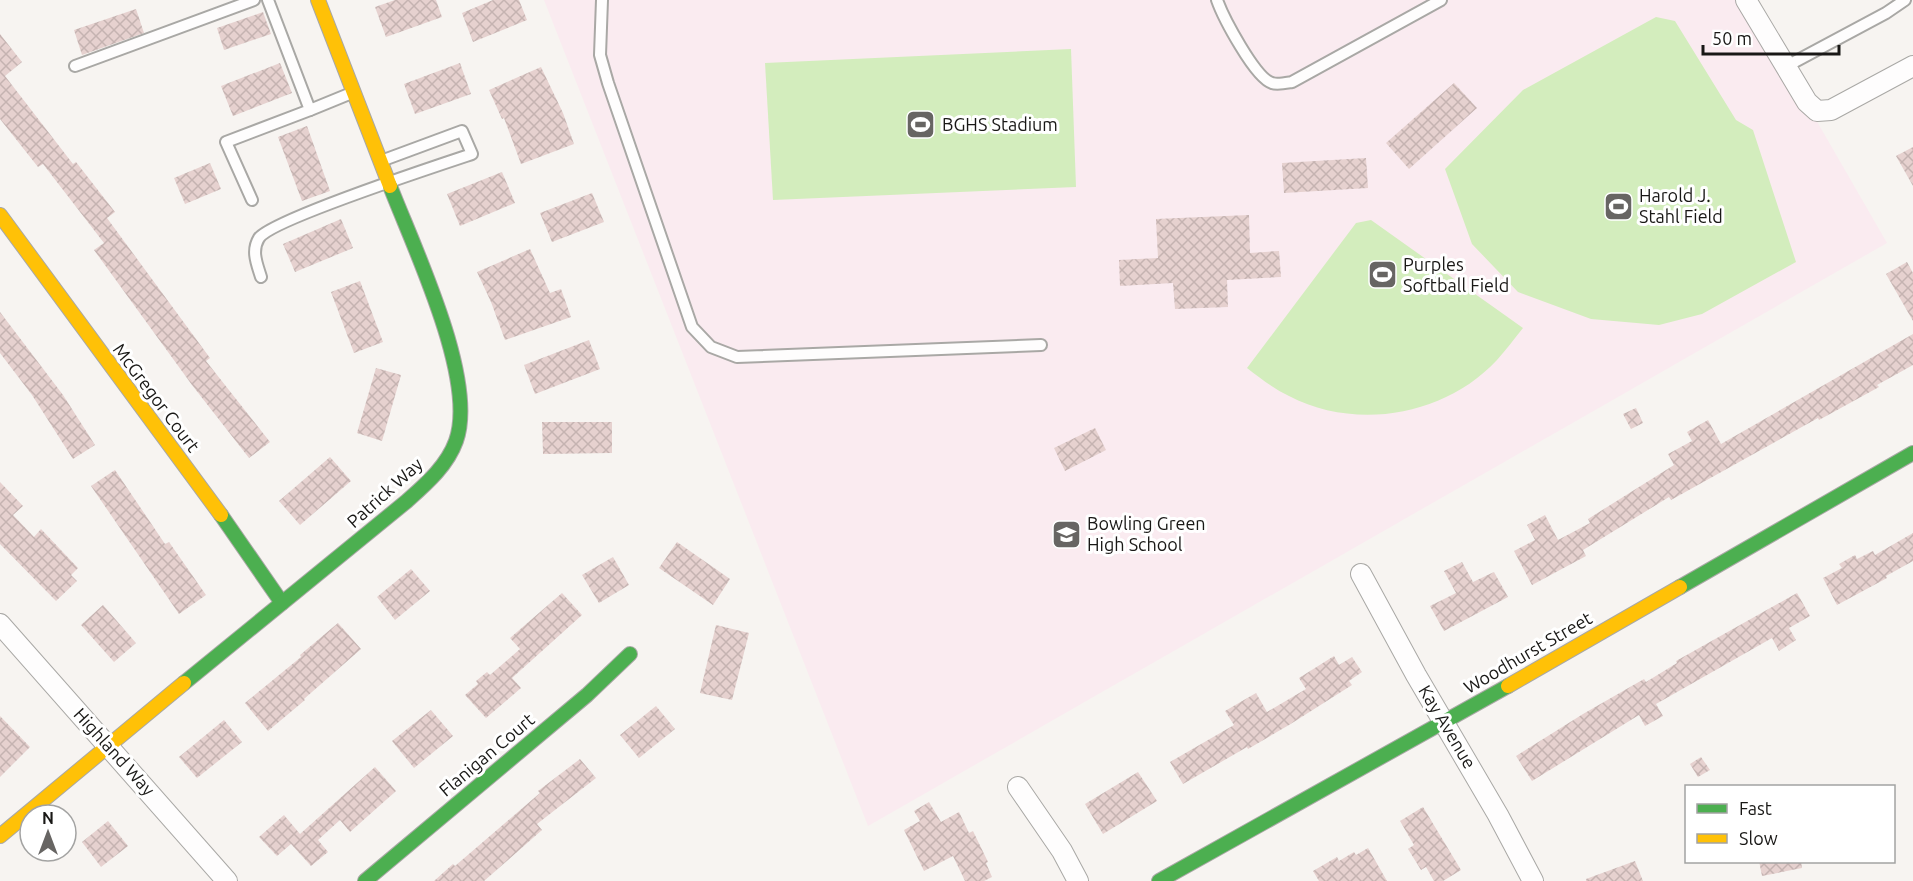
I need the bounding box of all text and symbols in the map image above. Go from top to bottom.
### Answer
scale bar [1703,18,1840,56]
text: 50 m [1712,28,1752,48]
sports icon: BGHS Stadium [905,109,937,141]
place label: BGHS Stadium [942,114,1058,134]
place label: Harold J. Stahl Field [1639,185,1723,226]
sports icon: Harold J. Stahl Field [1602,190,1634,222]
place label: Purples Softball Field [1403,254,1509,295]
sports icon: Purples Softball Field [1366,259,1398,291]
street label: McGregor Court [110,339,204,455]
street label: Patrick Way [343,453,426,531]
place label: Bowling Green High School [1087,513,1206,554]
school or university icon: Bowling Green High School [1050,518,1082,550]
street label: Woodhurst Street [1460,607,1595,697]
street label: Kay Avenue [1415,681,1481,772]
street label: Highland Way [70,704,159,799]
street label: Flanigan Court [435,709,538,800]
legend [1685,785,1895,863]
text: Fast [1739,798,1772,818]
north arrow [18,803,78,863]
text: N [42,809,54,827]
text: Slow [1739,828,1778,848]

